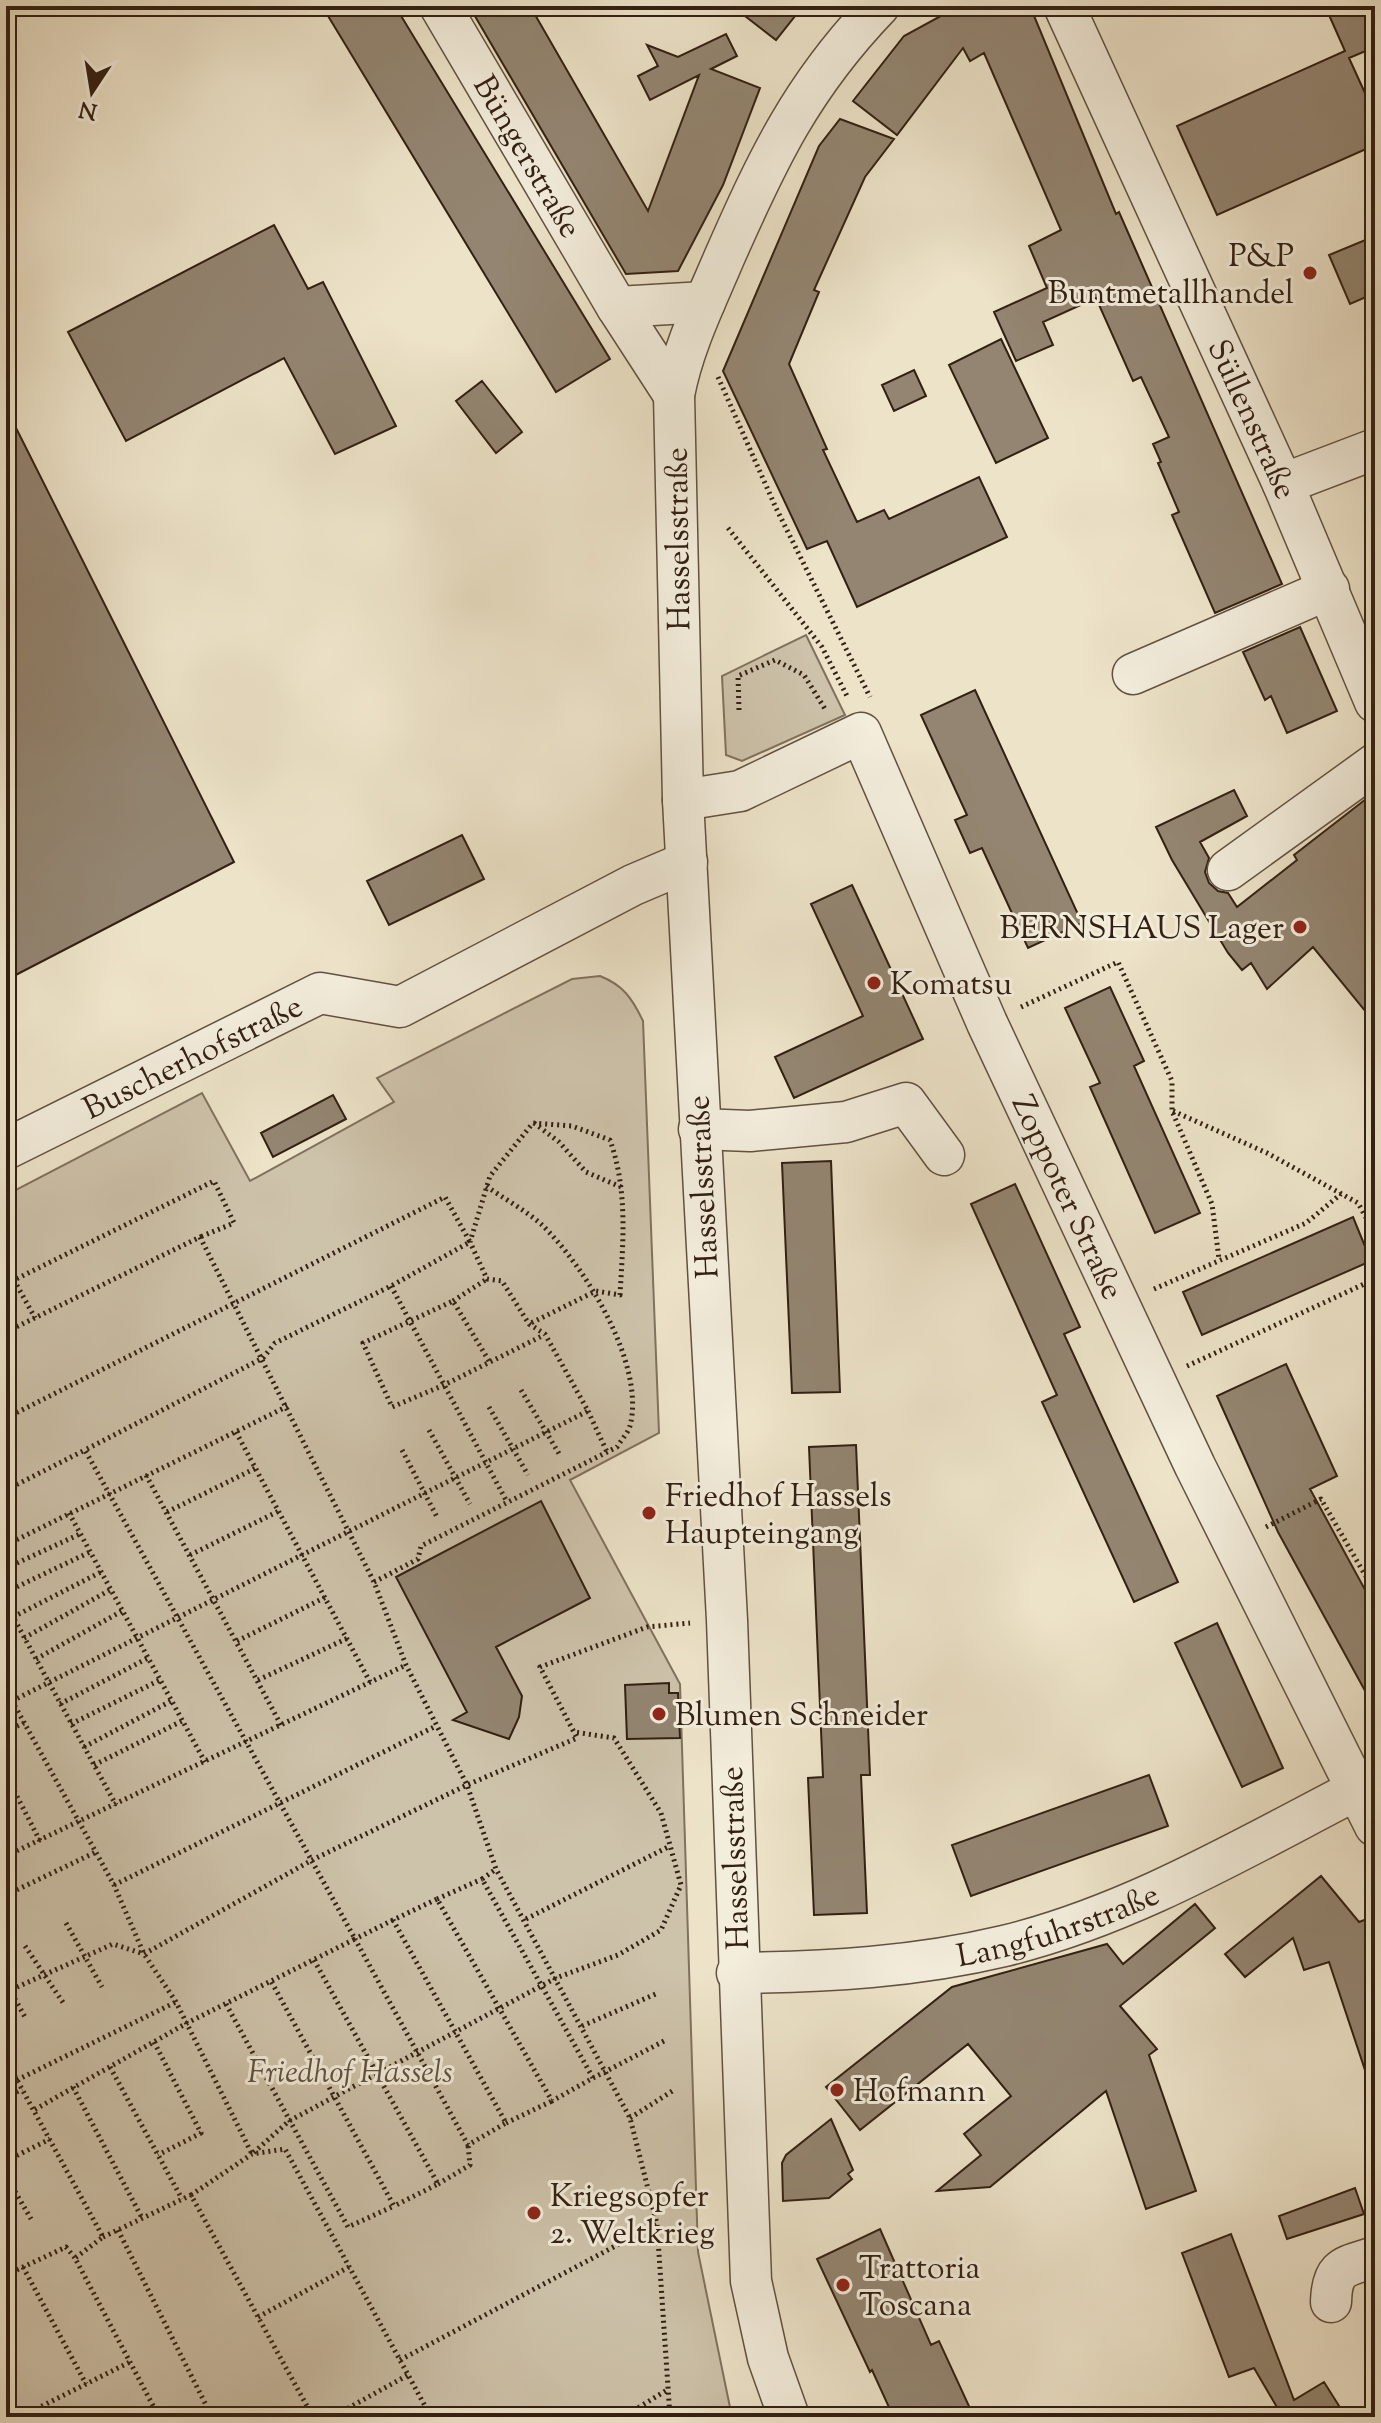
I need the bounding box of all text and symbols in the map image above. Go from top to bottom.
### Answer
north arrow [52,52,132,132]
street label: Büngerstraße [460,68,591,247]
text: N [76,91,100,126]
place label: P&P Buntmetallhandel [1048,235,1294,318]
marker: P&P Buntmetallhandel [1301,264,1319,282]
street label: Süllenstraße [1194,333,1307,507]
street label: Hasselsstraße [655,447,705,631]
place label: BERNSHAUS Lager [1000,907,1284,953]
marker: BERNSHAUS Lager [1291,918,1309,936]
place label: Komatsu [890,963,1012,1009]
marker: Komatsu [865,974,883,992]
street label: Buscherhofstraße [76,985,311,1133]
street label: Zoppoter Straße [998,1088,1134,1308]
street label: Hasselsstraße [677,1094,733,1280]
place label: Friedhof Hassels Haupteingang [665,1475,891,1558]
marker: Friedhof Hassels Haupteingang [640,1504,658,1522]
place label: Blumen Schneider [675,1694,928,1740]
marker: Blumen Schneider [650,1705,668,1723]
street label: Hasselsstraße [711,1765,763,1950]
street label: Langfuhrstraße [953,1873,1167,1981]
park label: Friedhof Hassels [247,2051,453,2097]
place label: Hofmann [853,2070,986,2116]
marker: Hofmann [828,2081,846,2099]
place label: Kriegsopfer 2. Weltkrieg [550,2175,715,2258]
marker: Kriegsopfer 2. Weltkrieg [525,2204,543,2222]
place label: Trattoria Toscana [859,2247,981,2330]
marker: Trattoria Toscana [834,2276,852,2294]

